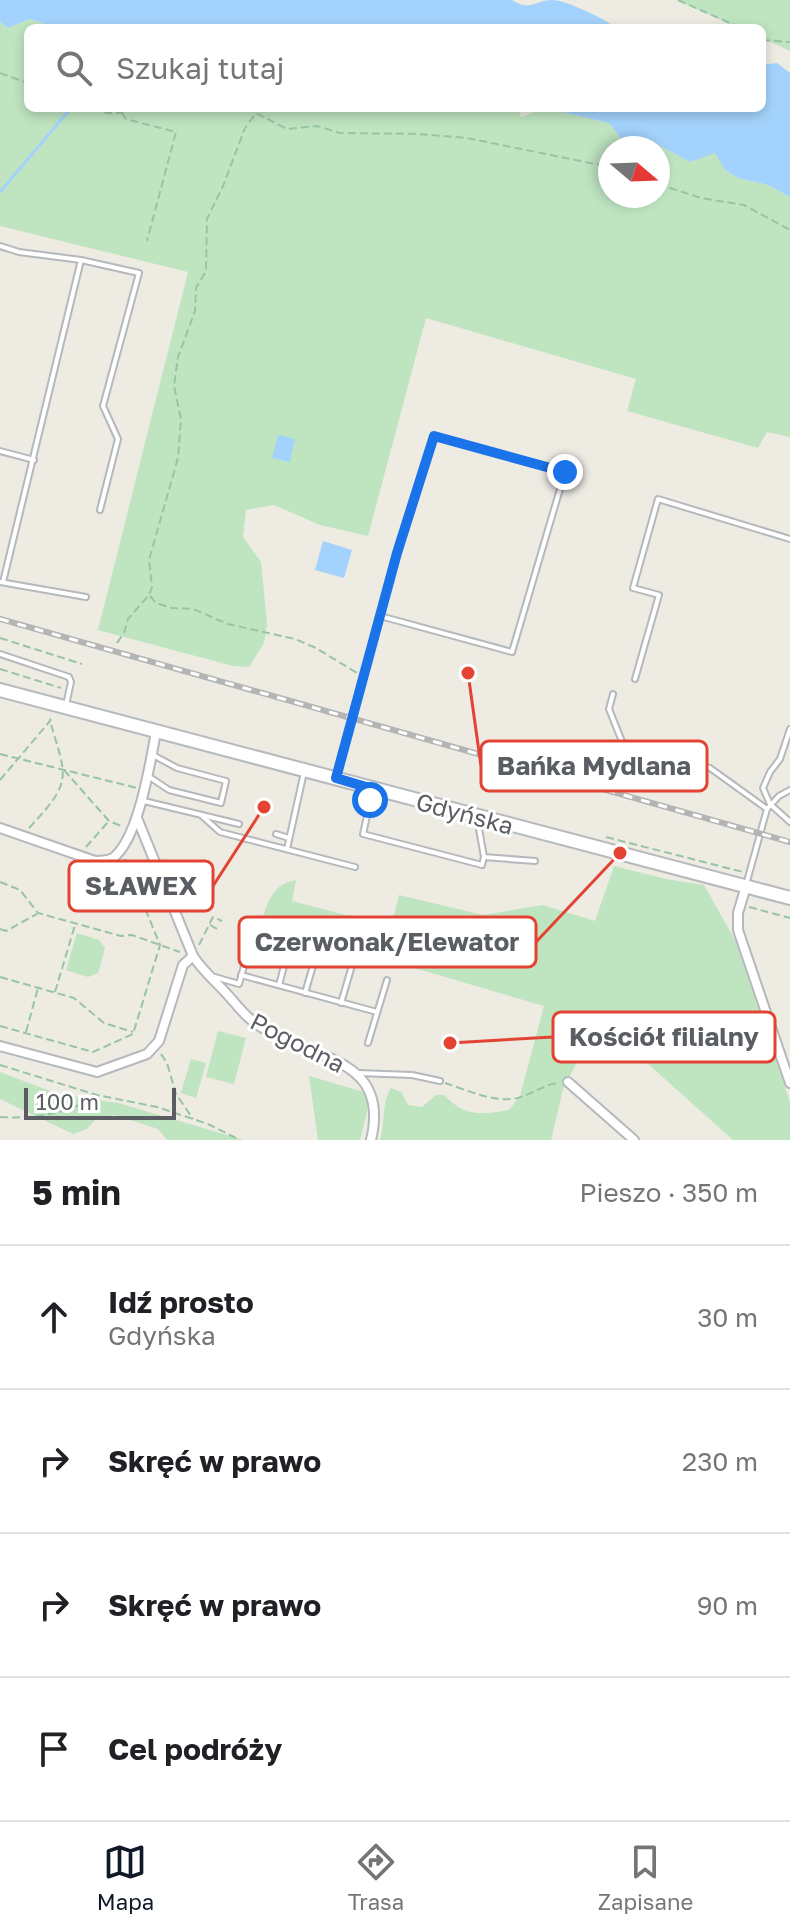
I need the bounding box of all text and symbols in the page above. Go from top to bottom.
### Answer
search box [24,24,766,112]
icon: search [52,46,96,90]
text: Szukaj tutaj [116,50,285,86]
north arrow [598,136,670,208]
route end [547,454,583,490]
callout: Bańka Mydlana [481,741,707,791]
text: Bańka Mydlana [497,750,691,781]
route start [352,782,388,818]
street label: Gdyńska [413,786,517,840]
callout: SŁAWEX [69,861,213,911]
text: SŁAWEX [85,870,197,901]
callout: Czerwonak/Elewator [239,917,536,967]
text: Czerwonak/Elewator [255,926,519,957]
street label: Pogodna [246,1006,350,1078]
callout: Kościół filialny [553,1012,775,1062]
text: Kościół filialny [569,1021,759,1052]
scale bar [24,1084,176,1120]
text: 100 m [36,1088,99,1115]
text: 5 min [32,1172,121,1212]
text: Pieszo · 350 m [580,1177,758,1208]
text: Idź prosto [108,1284,254,1320]
icon: ahead [32,1295,76,1339]
text: 30 m [697,1302,758,1333]
text: Gdyńska [108,1320,216,1351]
icon: right [32,1439,76,1483]
text: Skręć w prawo [108,1443,321,1479]
text: 230 m [682,1446,758,1477]
icon: right [32,1583,76,1627]
text: Skręć w prawo [108,1587,321,1623]
text: 90 m [697,1590,758,1621]
icon: arrive [32,1727,76,1771]
text: Cel podróży [108,1731,282,1767]
tab: Mapa [97,1840,154,1915]
tab: Trasa [348,1840,404,1915]
tab: Zapisane [598,1840,693,1915]

